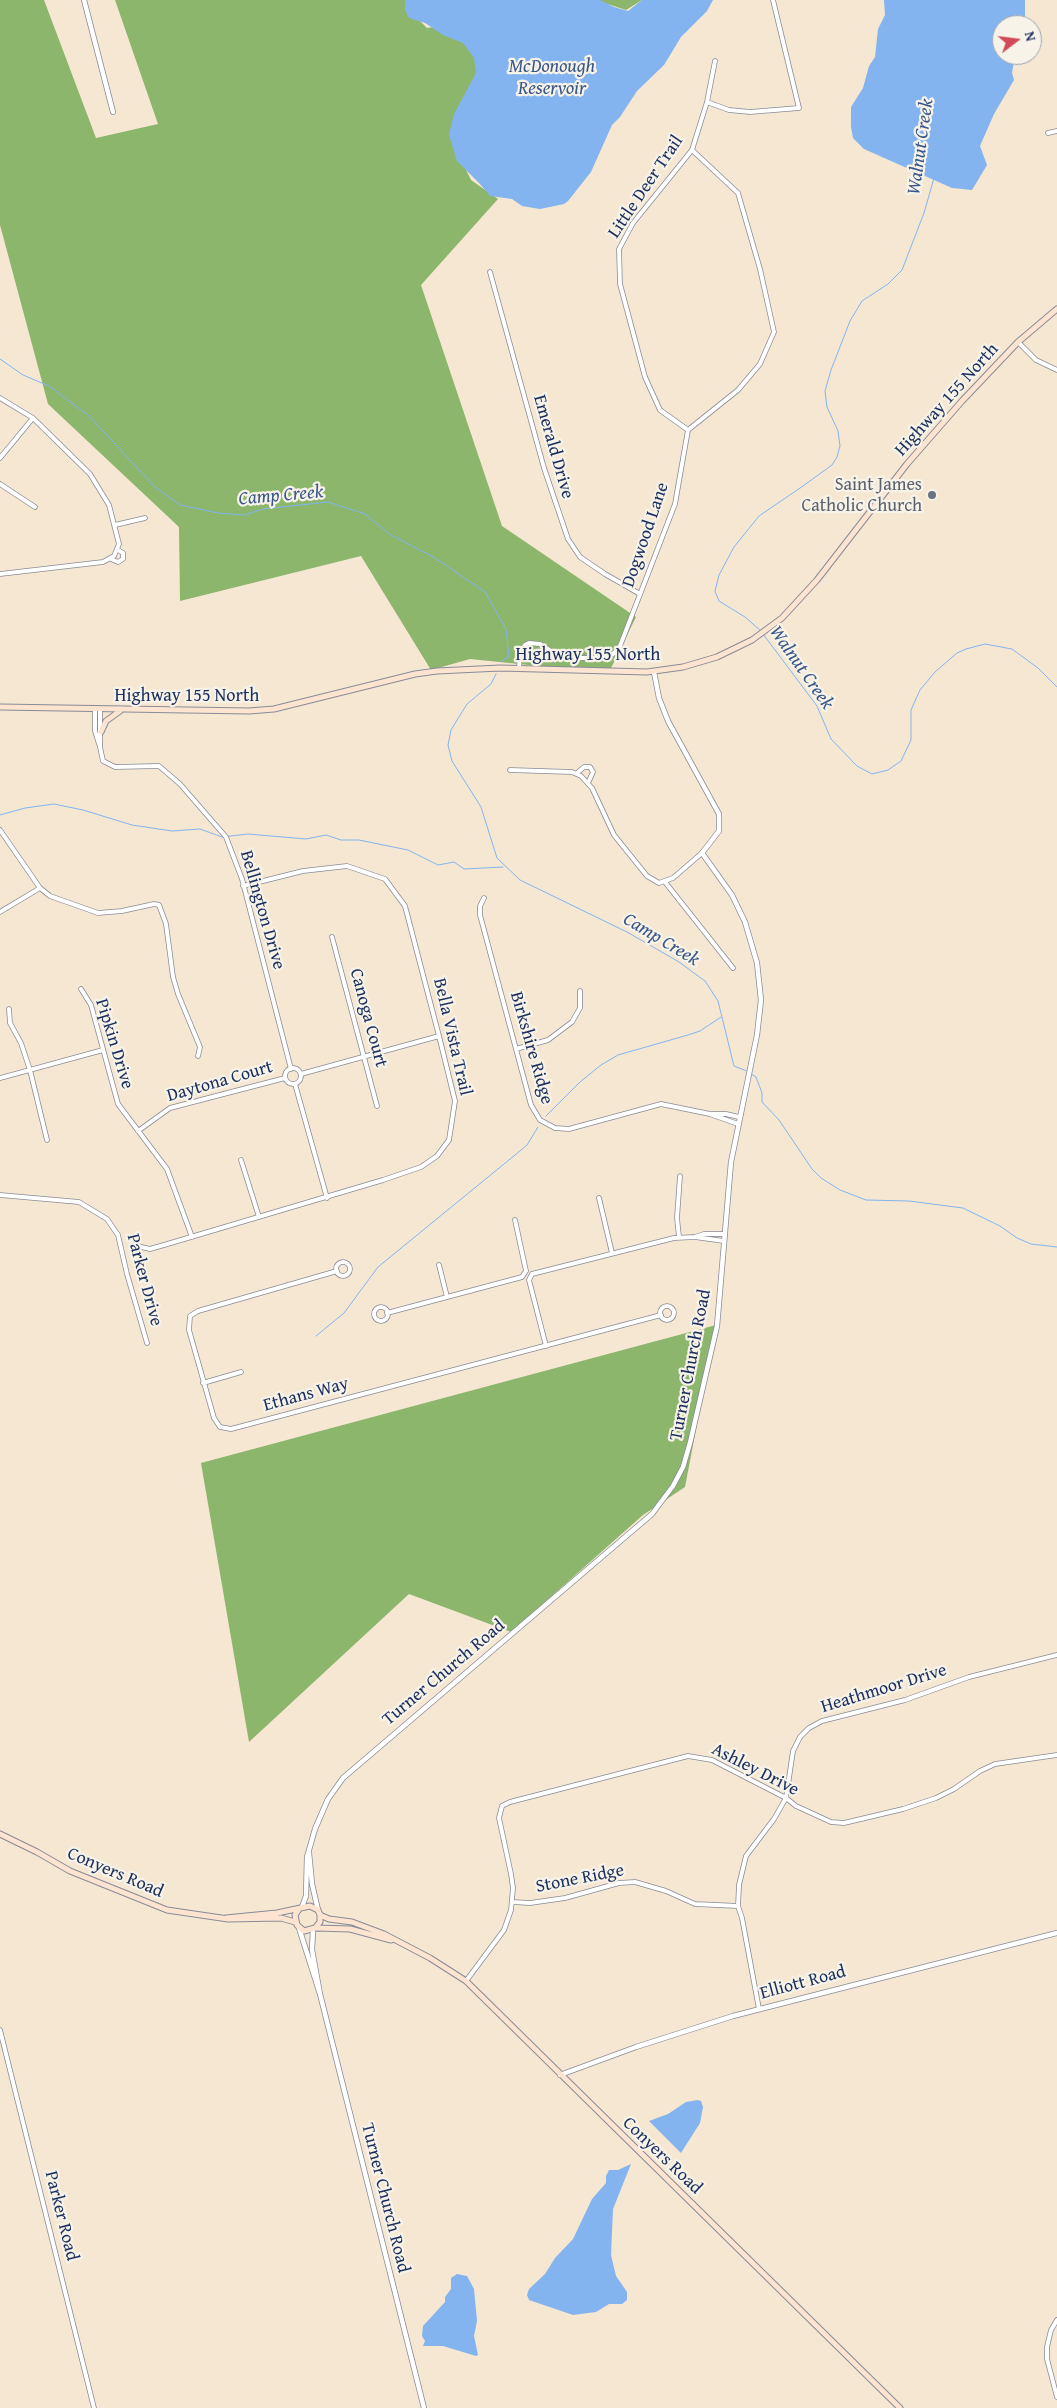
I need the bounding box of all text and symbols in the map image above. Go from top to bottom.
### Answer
north arrow [992,15,1042,65]
text: N [1020,29,1041,43]
water label: McDonough Reservoir [509,56,595,100]
water label: Walnut Creek [903,98,939,196]
street label: Little Deer Trail [604,132,688,242]
street label: Highway 155 North [891,339,1003,461]
street label: Emerald Drive [528,393,578,501]
place label: Saint James Catholic Church [801,474,922,516]
street label: Dogwood Lane [618,480,674,590]
water label: Camp Creek [238,481,324,511]
marker: Saint James Catholic Church [926,489,938,501]
water label: Walnut Creek [764,622,838,714]
street label: Highway 155 North [516,644,660,666]
street label: Highway 155 North [115,685,259,707]
street label: Bellington Drive [235,848,289,972]
water label: Camp Creek [619,908,703,972]
street label: Canoga Court [344,966,392,1070]
street label: Bella Vista Trail [428,976,476,1098]
street label: Birkshire Ridge [505,989,557,1107]
street label: Pipkin Drive [90,996,138,1092]
street label: Daytona Court [165,1057,275,1107]
street label: Parker Drive [121,1232,167,1328]
street label: Turner Church Road [666,1288,716,1442]
street label: Ethans Way [261,1373,351,1417]
street label: Turner Church Road [378,1615,510,1731]
street label: Heathmoor Drive [819,1660,949,1718]
street label: Ashley Drive [708,1739,802,1801]
street label: Conyers Road [64,1843,166,1903]
street label: Stone Ridge [534,1860,626,1898]
street label: Elliott Road [758,1961,848,2005]
street label: Conyers Road [618,2113,706,2199]
street label: Turner Church Road [356,2121,414,2275]
street label: Parker Road [39,2169,83,2263]

